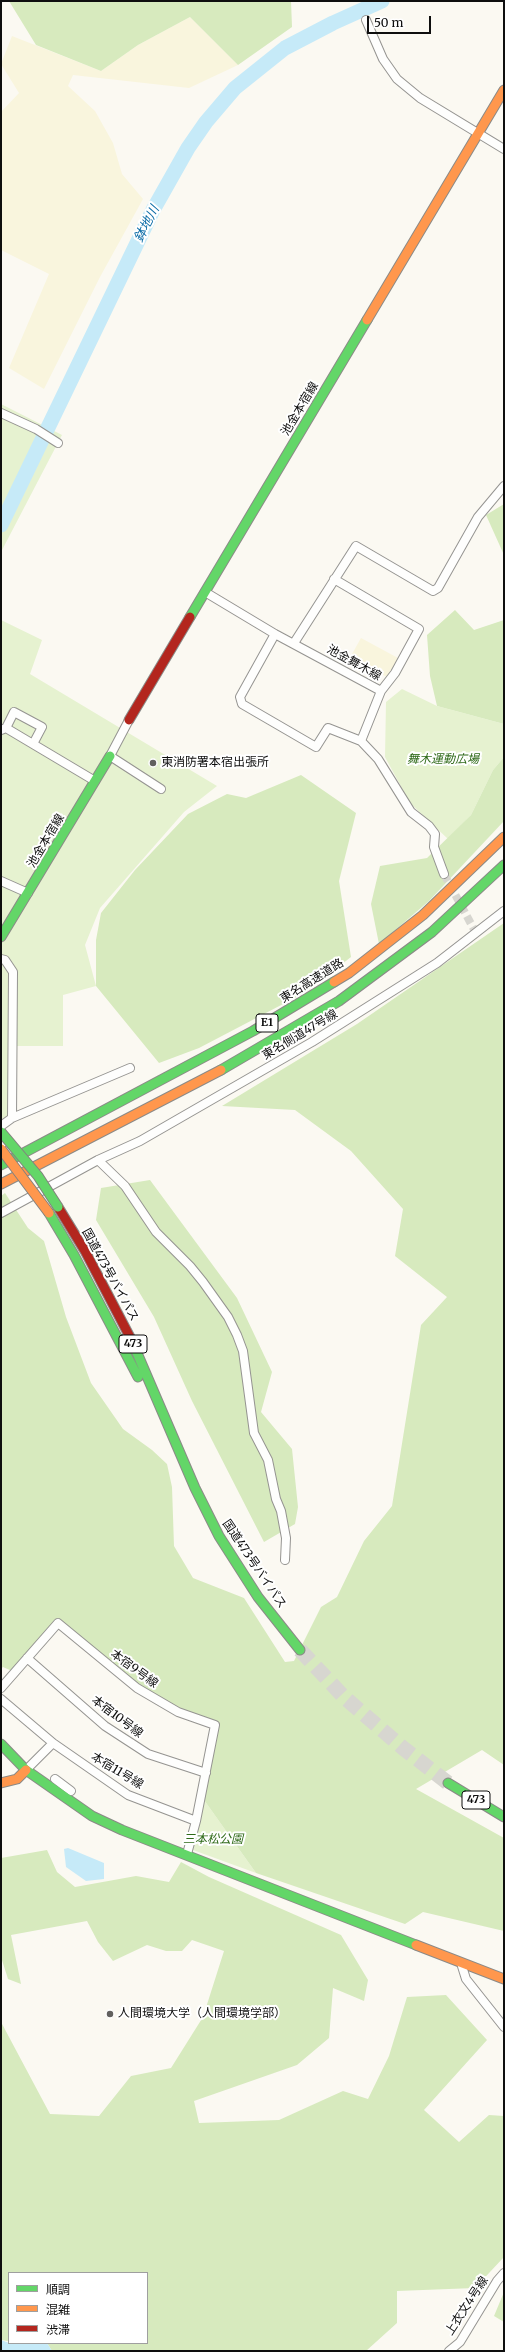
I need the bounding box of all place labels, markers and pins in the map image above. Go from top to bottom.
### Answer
place label: 東消防署本宿出張所 [161,756,269,770]
marker: 東消防署本宿出張所 [148,758,158,768]
place label: 人間環境大学（人間環境学部） [118,2007,286,2021]
marker: 人間環境大学（人間環境学部） [105,2009,115,2019]

